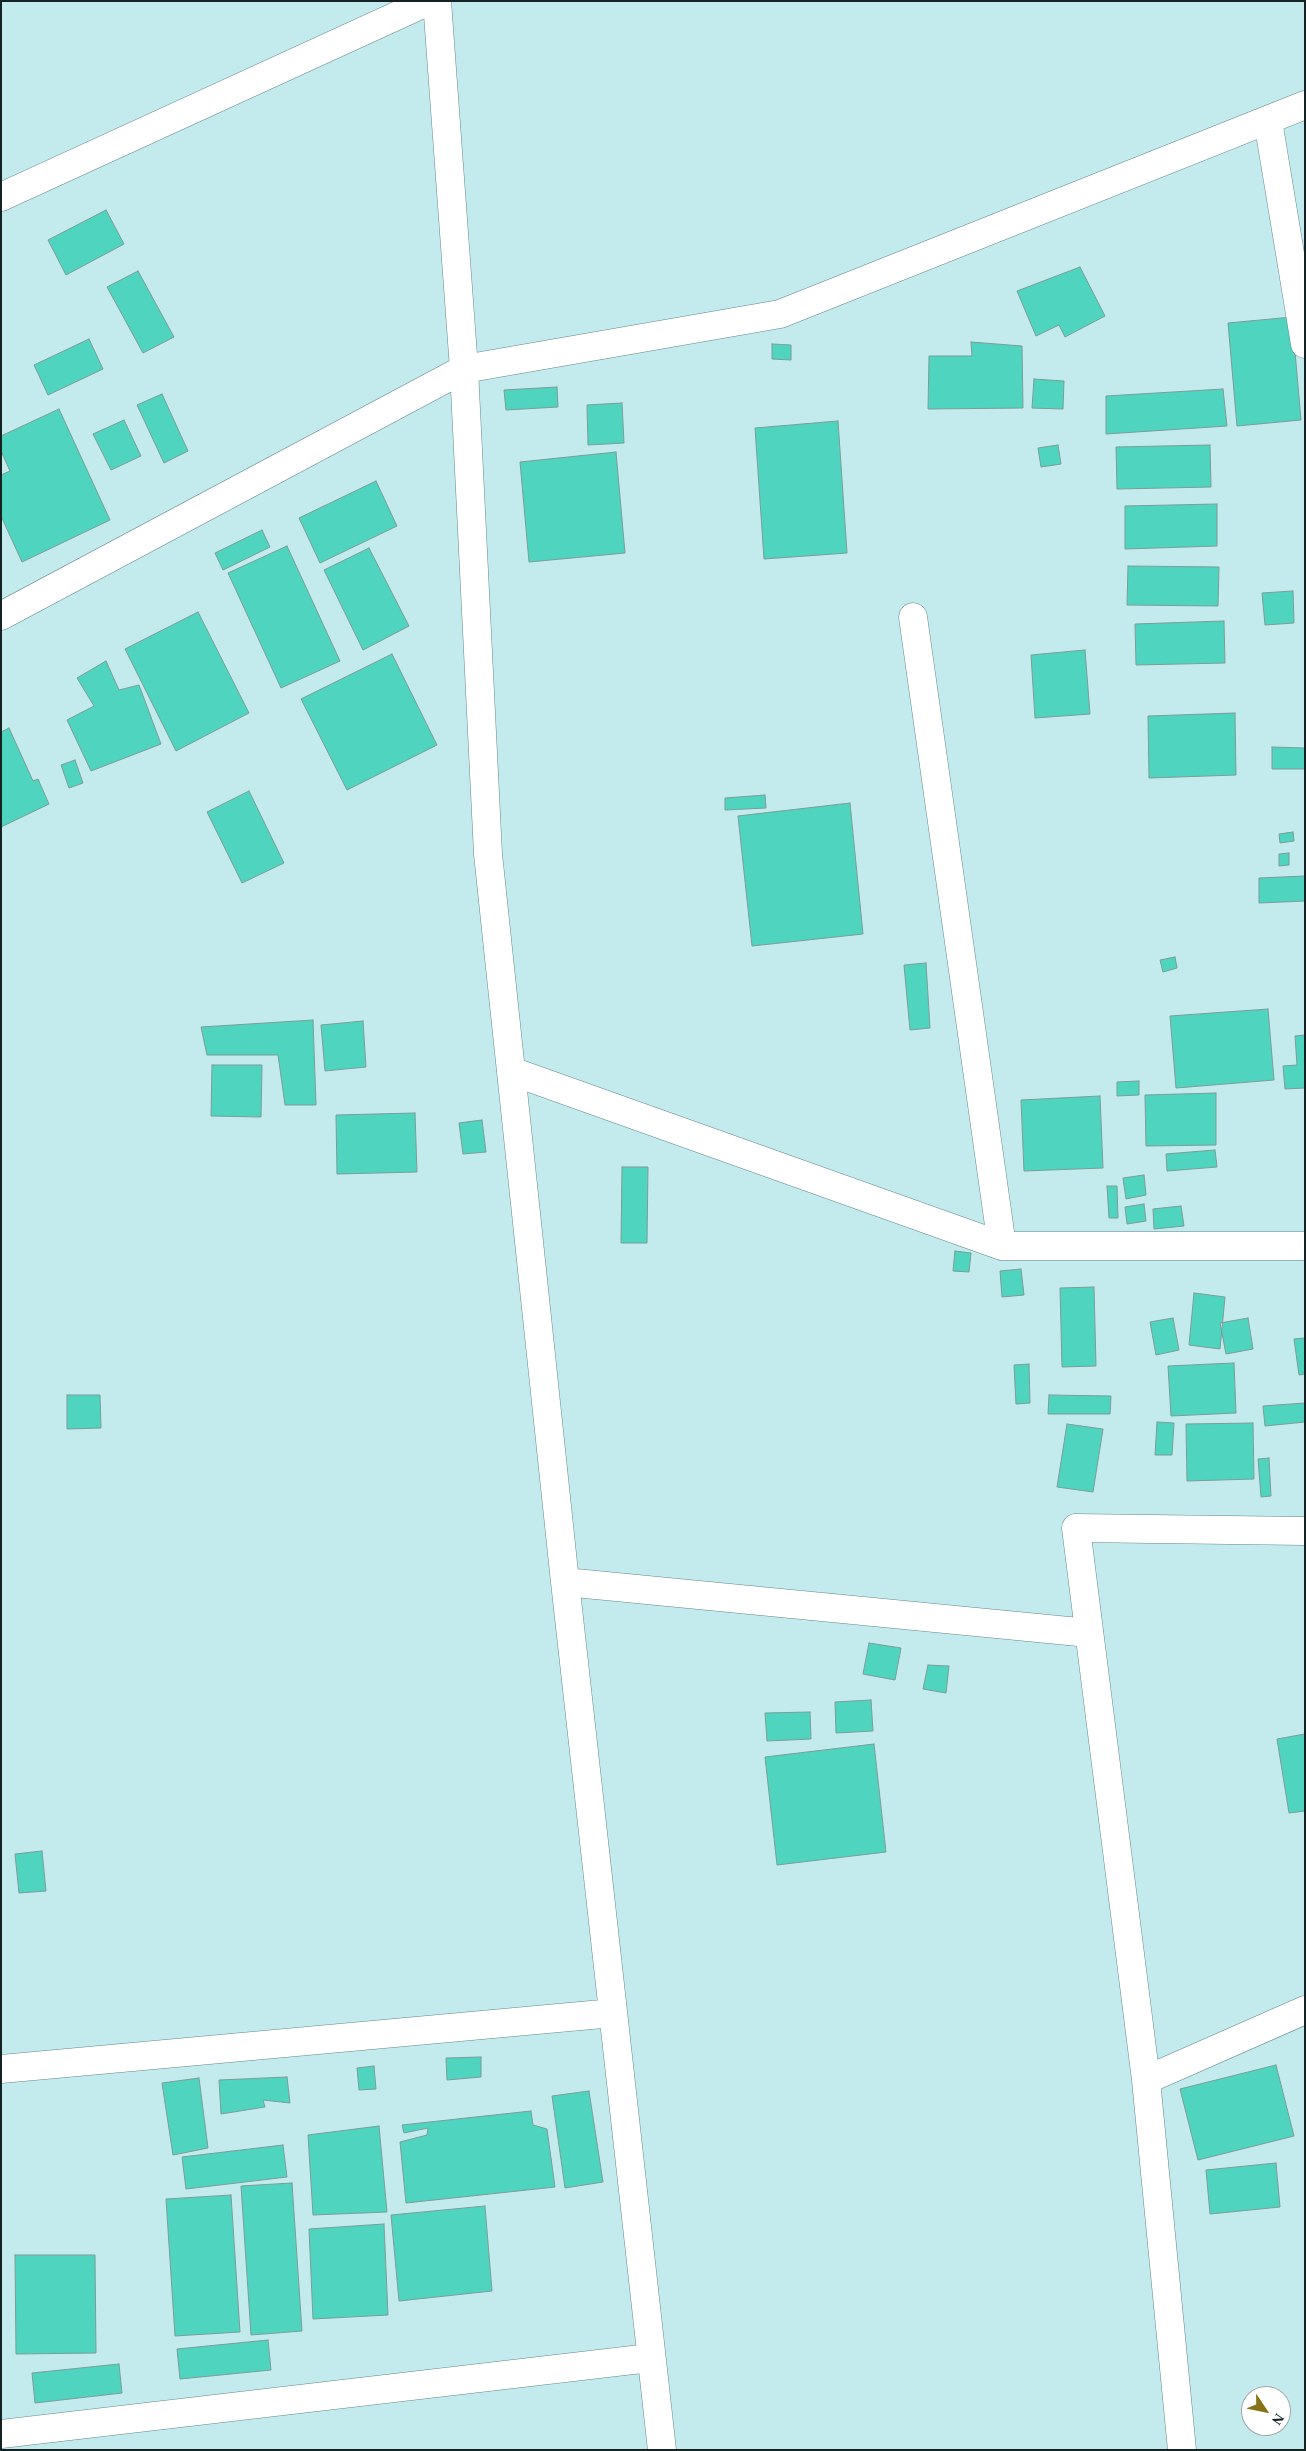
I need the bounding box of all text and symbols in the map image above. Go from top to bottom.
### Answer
north arrow [1241,2386,1291,2436]
text: N [1269,2411,1287,2427]

